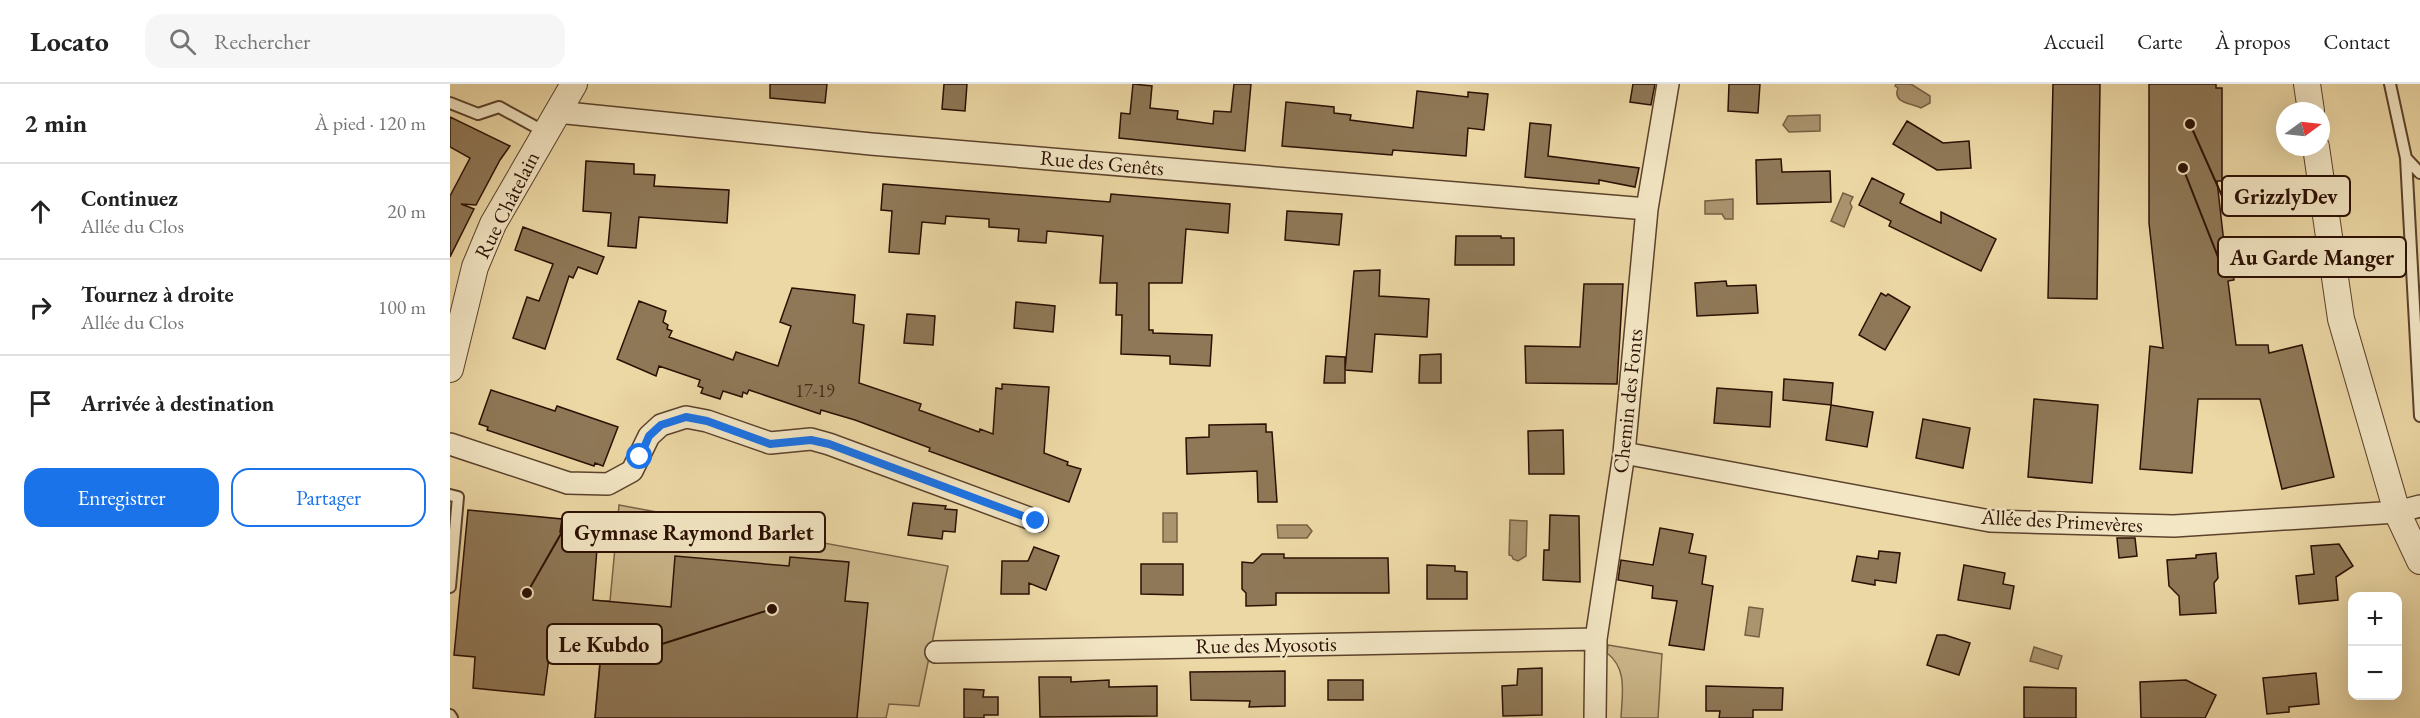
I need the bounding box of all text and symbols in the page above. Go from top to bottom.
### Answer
search box [145,14,565,68]
text: Locato [30,23,109,59]
icon: search [166,25,199,58]
text: Rechercher [214,27,310,56]
text: Accueil [2044,28,2104,55]
text: Carte [2137,28,2182,55]
text: À propos [2215,28,2290,55]
text: Contact [2323,28,2390,55]
north arrow [2276,102,2330,156]
text: 2 min [24,106,87,140]
text: À pied · 120 m [315,110,426,136]
street label: Rue des Genêts [1039,144,1165,181]
street label: Rue Châtelain [468,147,545,263]
callout: GrizzlyDev [2222,176,2350,216]
text: GrizzlyDev [2234,182,2338,211]
text: Continuez [81,184,178,213]
icon: ahead [24,195,57,228]
text: 20 m [387,198,426,224]
text: Allée du Clos [81,213,184,239]
callout: Au Garde Manger [2218,237,2406,277]
text: Au Garde Manger [2229,243,2395,272]
text: Tournez à droite [81,280,234,309]
icon: right [24,291,57,324]
text: 100 m [378,294,426,320]
text: Allée du Clos [81,309,184,335]
street label: Chemin des Fonts [1606,327,1649,475]
house number: 17-19 [795,379,835,402]
icon: arrive [24,387,57,420]
text: Arrivée à destination [81,389,274,418]
route start [626,443,652,469]
button: Enregistrer [24,468,219,527]
button: Partager [231,468,426,527]
street label: Allée des Primevères [1979,503,2144,538]
route end [1022,507,1048,533]
callout: Gymnase Raymond Barlet [562,512,825,552]
text: Gymnase Raymond Barlet [574,518,814,547]
map controls [2348,592,2402,700]
button: + [2348,592,2402,646]
callout: Le Kubdo [547,624,662,664]
text: Le Kubdo [559,630,649,659]
street label: Rue des Myosotis [1195,630,1337,659]
button: − [2348,646,2402,700]

